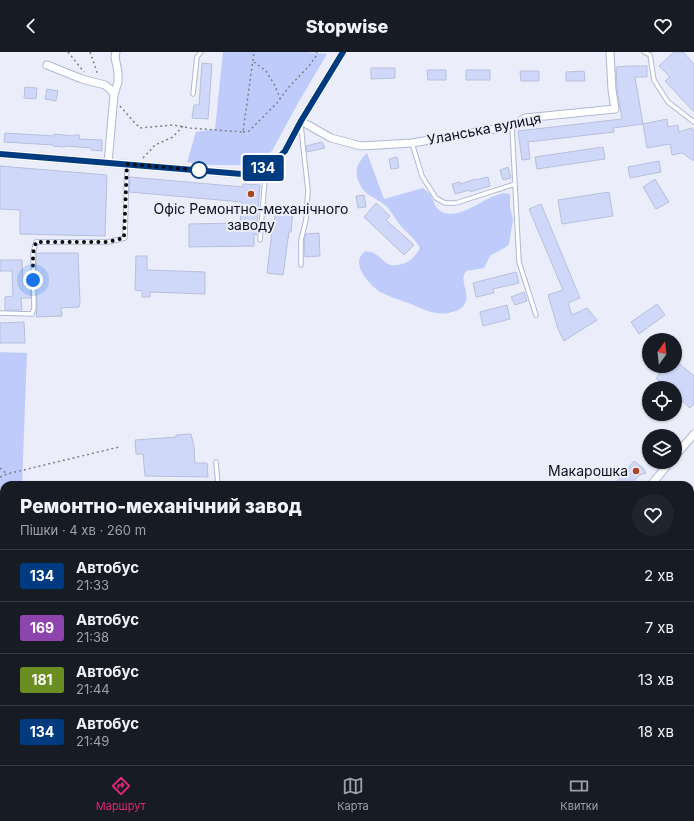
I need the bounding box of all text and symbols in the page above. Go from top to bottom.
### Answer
icon: back [20,15,42,37]
icon: heart [652,15,674,37]
text: Stopwise [306,16,388,37]
street label: Уланська вулиця [425,109,542,148]
line badge: 134 [240,155,286,181]
text: 134 [251,159,275,176]
unlabelled marker [190,161,208,179]
marker: Офіс Ремонтно-механічного заводу [246,189,256,199]
place label: Офіс Ремонтно-механічного заводу [154,200,348,233]
your location [23,270,43,290]
north arrow [642,333,682,373]
map controls [642,333,682,469]
button: locate [642,381,682,421]
button: layers [642,429,682,469]
place label: Макарошка [548,462,628,479]
marker: Макарошка [631,466,641,476]
button: heart [632,494,674,536]
text: Ремонтно-механічний завод [20,495,302,518]
text: Пішки · 4 хв · 260 m [20,522,146,538]
text: Автобус [76,558,139,577]
text: 2 хв [644,566,674,585]
text: 134 [30,567,54,584]
text: 21:33 [76,577,109,593]
text: Автобус [76,610,139,629]
text: 7 хв [645,618,674,637]
text: 169 [30,619,54,636]
text: 21:38 [76,629,109,645]
text: Автобус [76,662,139,681]
text: 13 хв [638,670,674,689]
text: 181 [31,671,53,688]
text: 21:44 [76,681,110,697]
text: Автобус [76,714,139,733]
text: 18 хв [638,722,674,741]
text: 134 [30,723,54,740]
text: 21:49 [76,733,109,749]
tab: Маршрут [96,775,146,813]
tab: Карта [337,775,369,813]
tab: Квитки [560,775,598,813]

